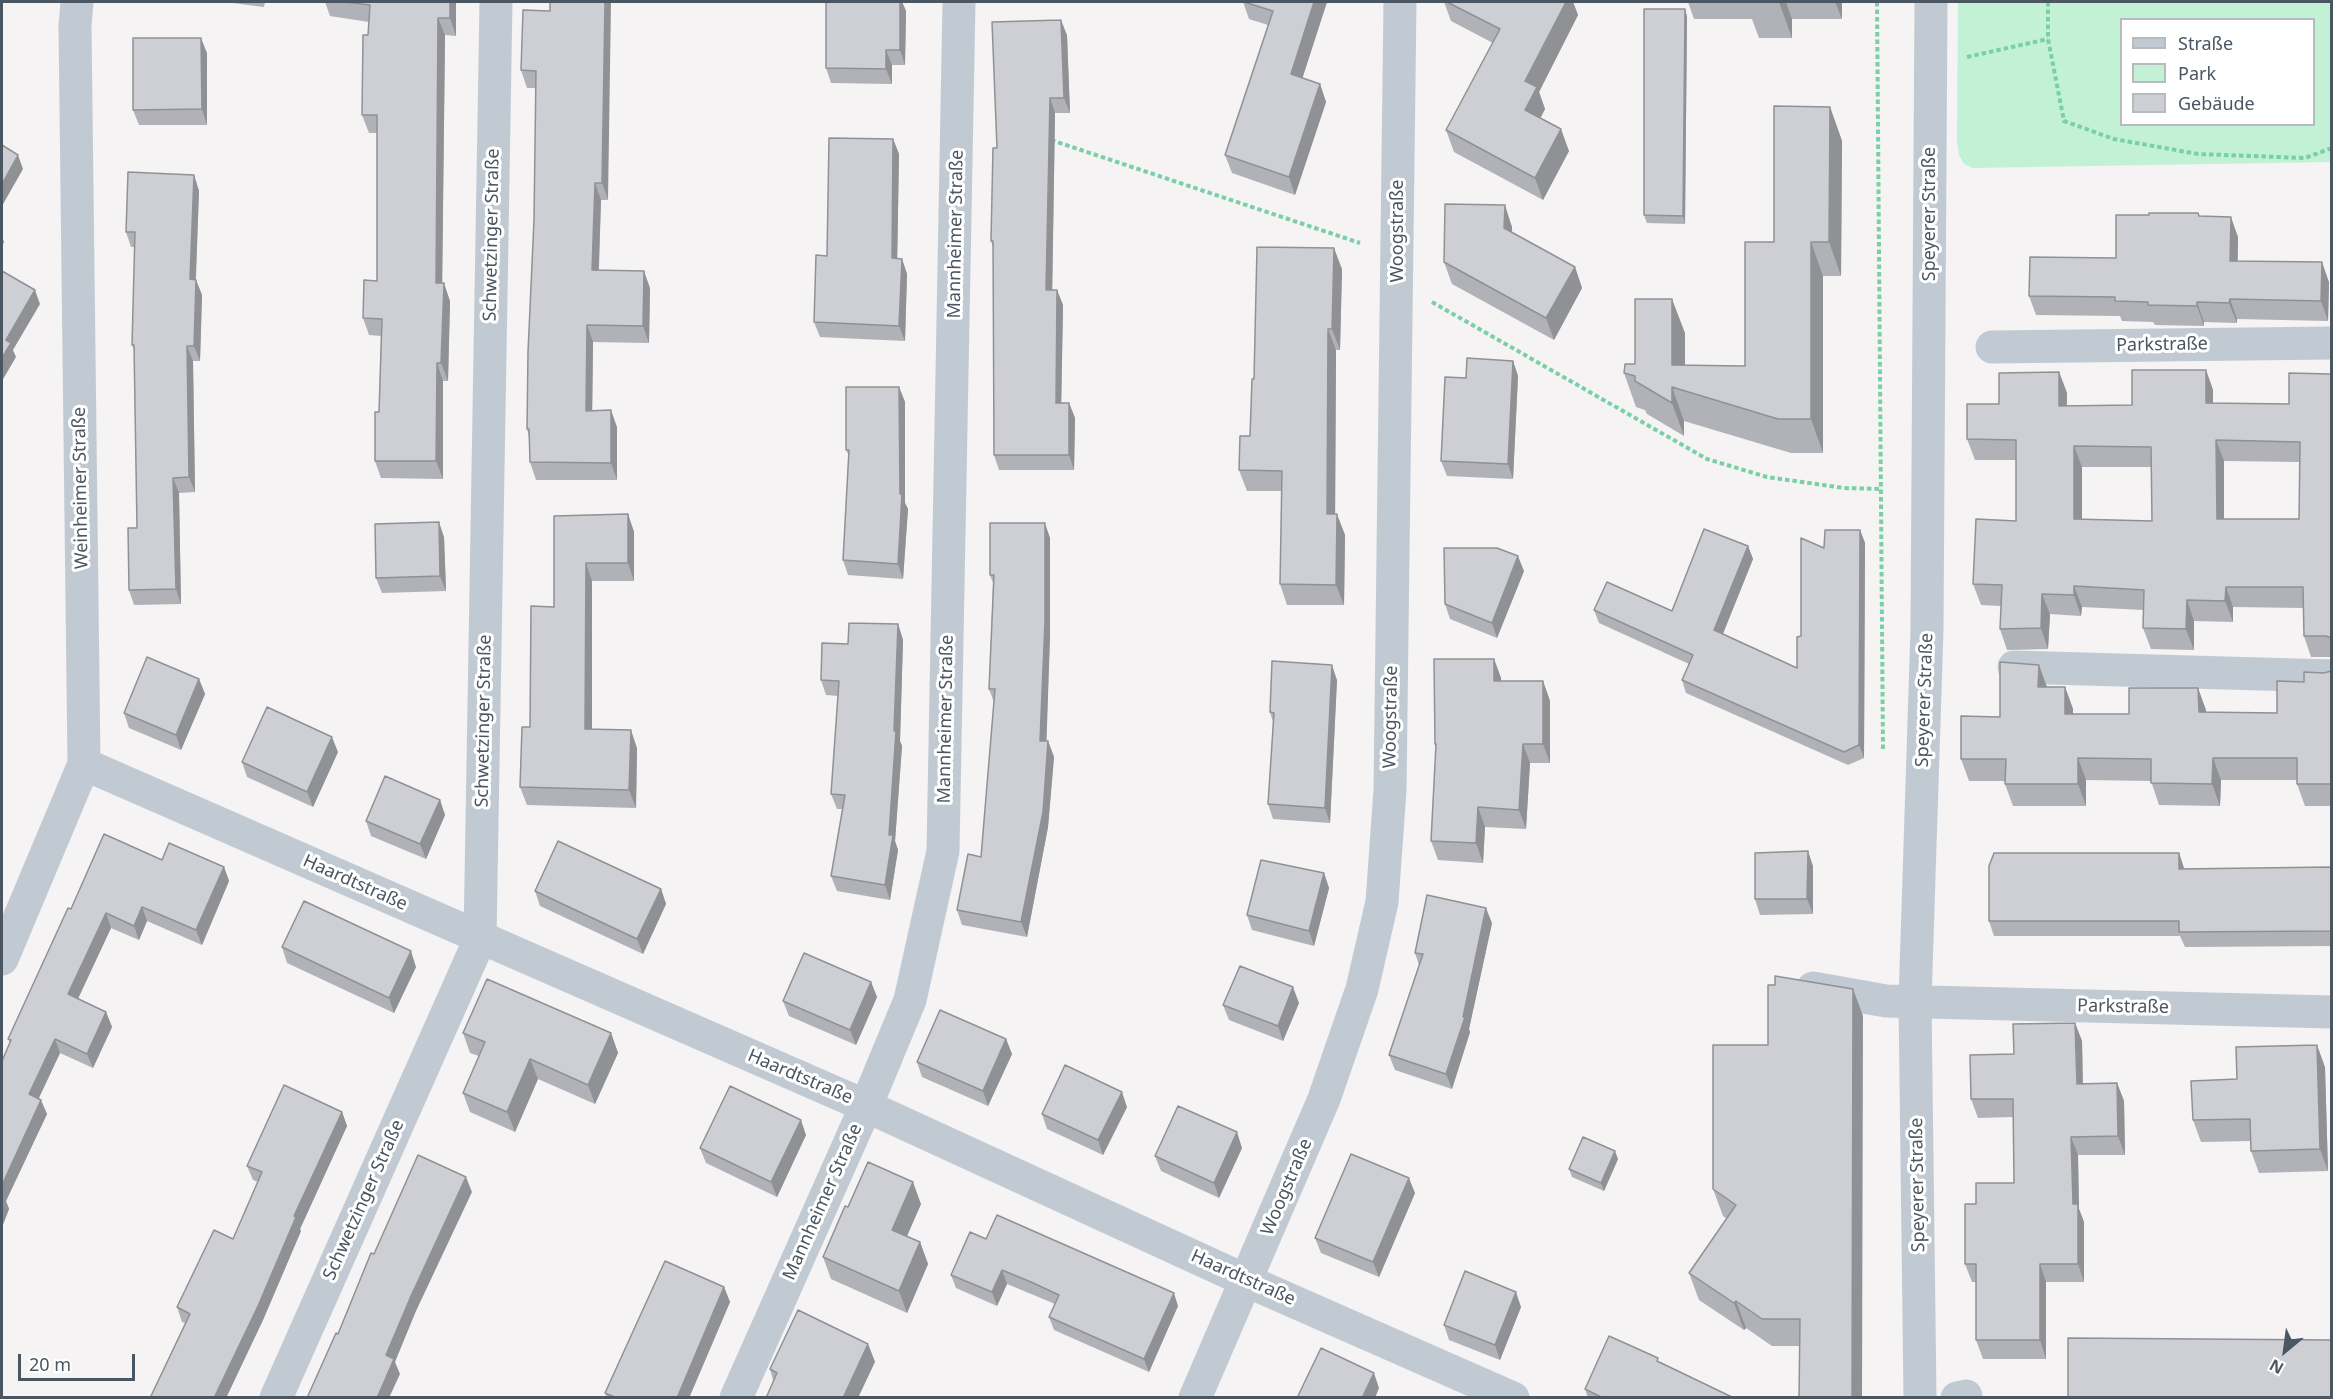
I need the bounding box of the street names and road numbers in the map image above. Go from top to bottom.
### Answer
street label: Speyerer Straße [1919,147,1941,281]
street label: Schwetzinger Straße [480,148,504,322]
street label: Mannheimer Straße [944,149,968,319]
street label: Woogstraße [1387,179,1409,283]
street label: Parkstraße [2116,333,2208,357]
street label: Weinheimer Straße [69,407,93,569]
street label: Speyerer Straße [1912,632,1938,768]
street label: Schwetzinger Straße [472,634,496,808]
street label: Mannheimer Straße [934,634,958,804]
street label: Woogstraße [1379,665,1403,769]
street label: Haardtstraße [299,850,411,916]
street label: Parkstraße [2077,995,2169,1019]
street label: Haardtstraße [744,1045,856,1109]
street label: Schwetzinger Straße [319,1117,409,1283]
street label: Speyerer Straße [1906,1118,1930,1252]
street label: Mannheimer Straße [779,1121,867,1283]
street label: Woogstraße [1257,1135,1317,1239]
street label: Haardtstraße [1187,1245,1299,1311]

